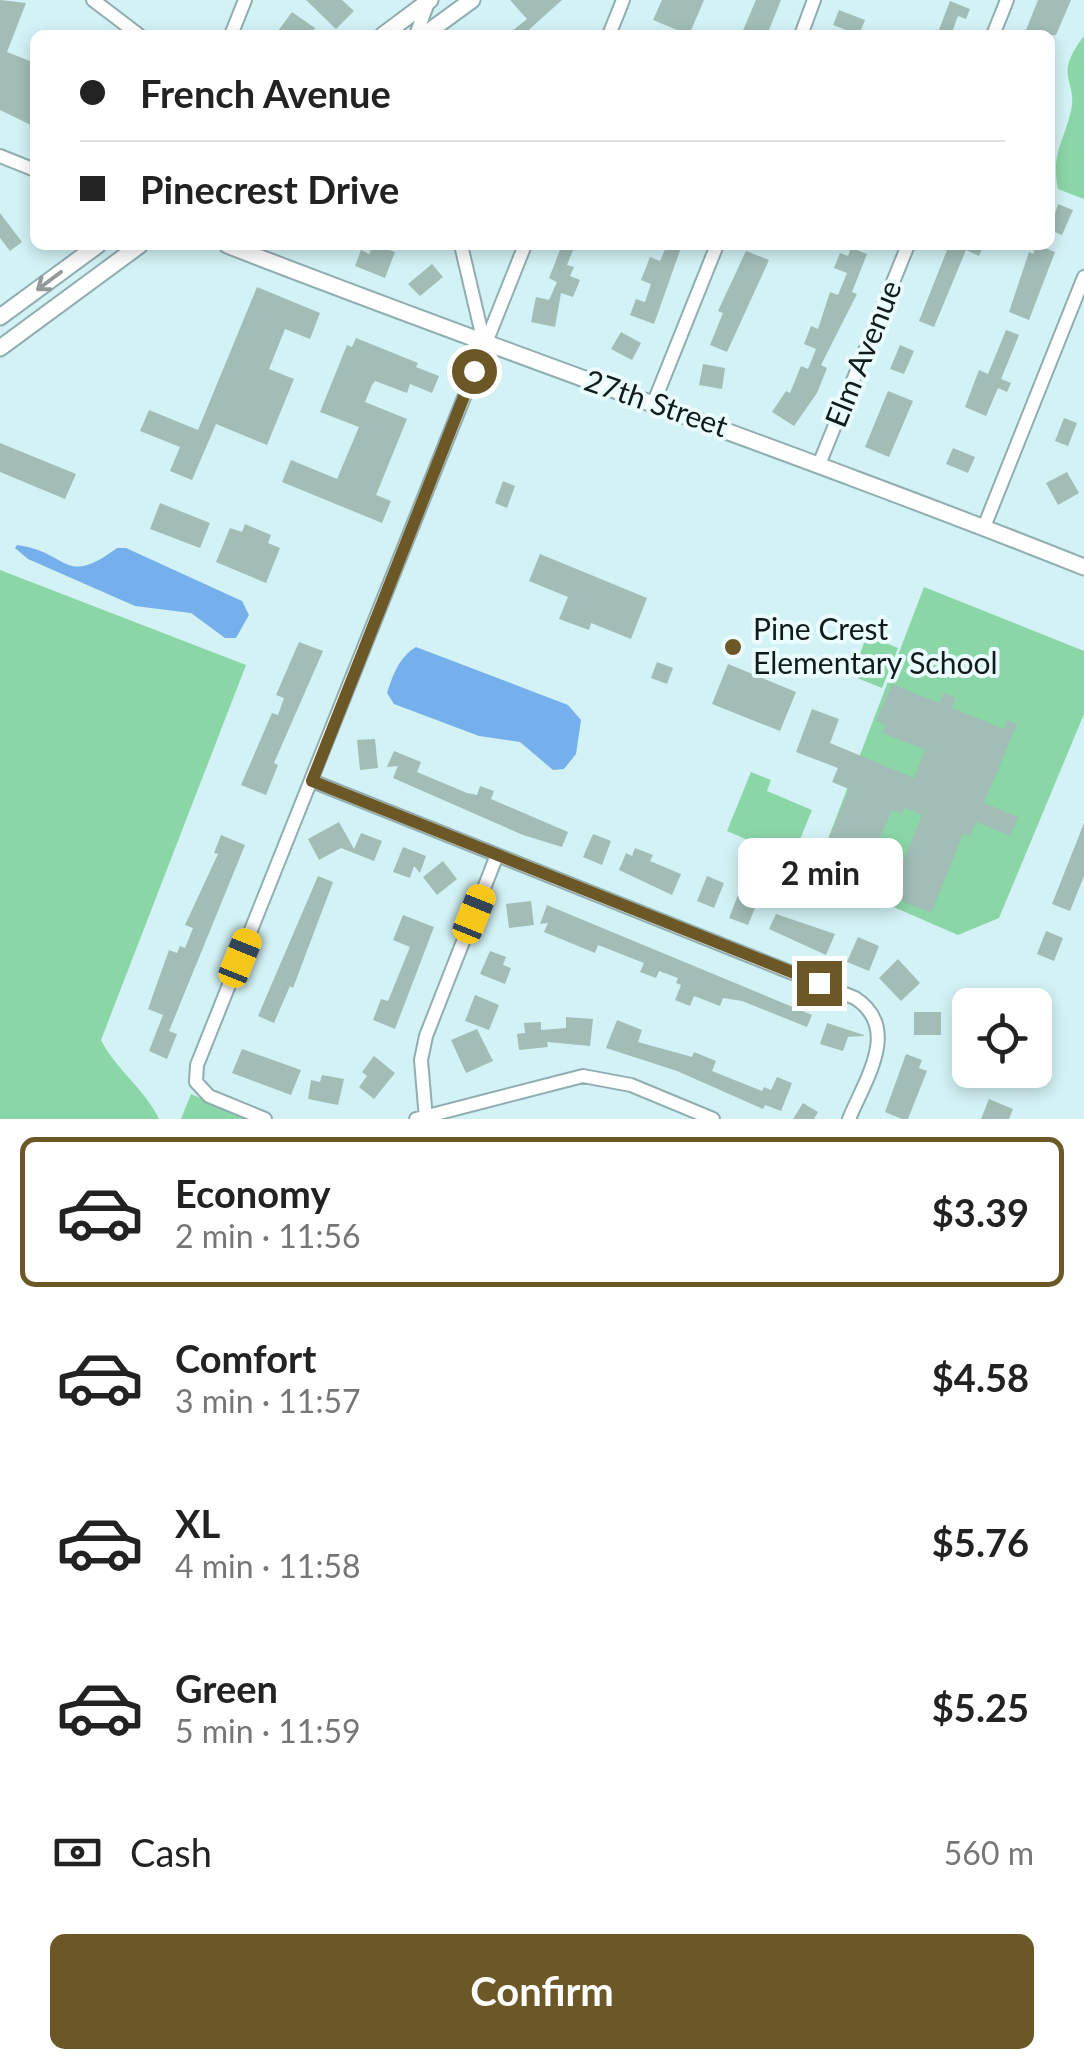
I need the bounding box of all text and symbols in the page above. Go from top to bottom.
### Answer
text: French Avenue [140,70,391,116]
text: Pinecrest Drive [140,166,399,212]
one-way arrow [36,271,63,292]
street label: Elm Avenue [816,275,908,432]
route start [452,349,497,394]
street label: 27th Street [580,361,733,443]
place label: Pine Crest Elementary School [753,610,998,680]
marker: Pine Crest Elementary School [722,636,744,658]
callout: 2 min [736,838,902,908]
text: 2 min [781,853,860,892]
car [449,881,499,947]
car [215,925,265,991]
route end [797,961,842,1006]
map controls [952,988,1052,1088]
button: locate [952,988,1052,1088]
icon: car [55,1167,145,1257]
text: Economy [175,1170,330,1216]
text: $3.39 [932,1189,1029,1235]
text: 2 min · 11:56 [175,1216,361,1255]
icon: car [55,1332,145,1422]
text: Comfort [175,1335,316,1381]
text: $4.58 [932,1354,1029,1400]
text: 3 min · 11:57 [175,1381,361,1420]
icon: car [55,1497,145,1587]
text: XL [175,1500,220,1546]
text: $5.76 [932,1519,1029,1565]
text: 4 min · 11:58 [175,1546,361,1585]
icon: car [55,1662,145,1752]
text: Green [175,1665,278,1711]
text: $5.25 [932,1684,1029,1730]
text: 5 min · 11:59 [175,1711,361,1750]
icon: cash [50,1825,105,1880]
text: Cash [130,1829,212,1875]
text: 560 m [944,1833,1034,1872]
button: Confirm [50,1934,1034,2049]

